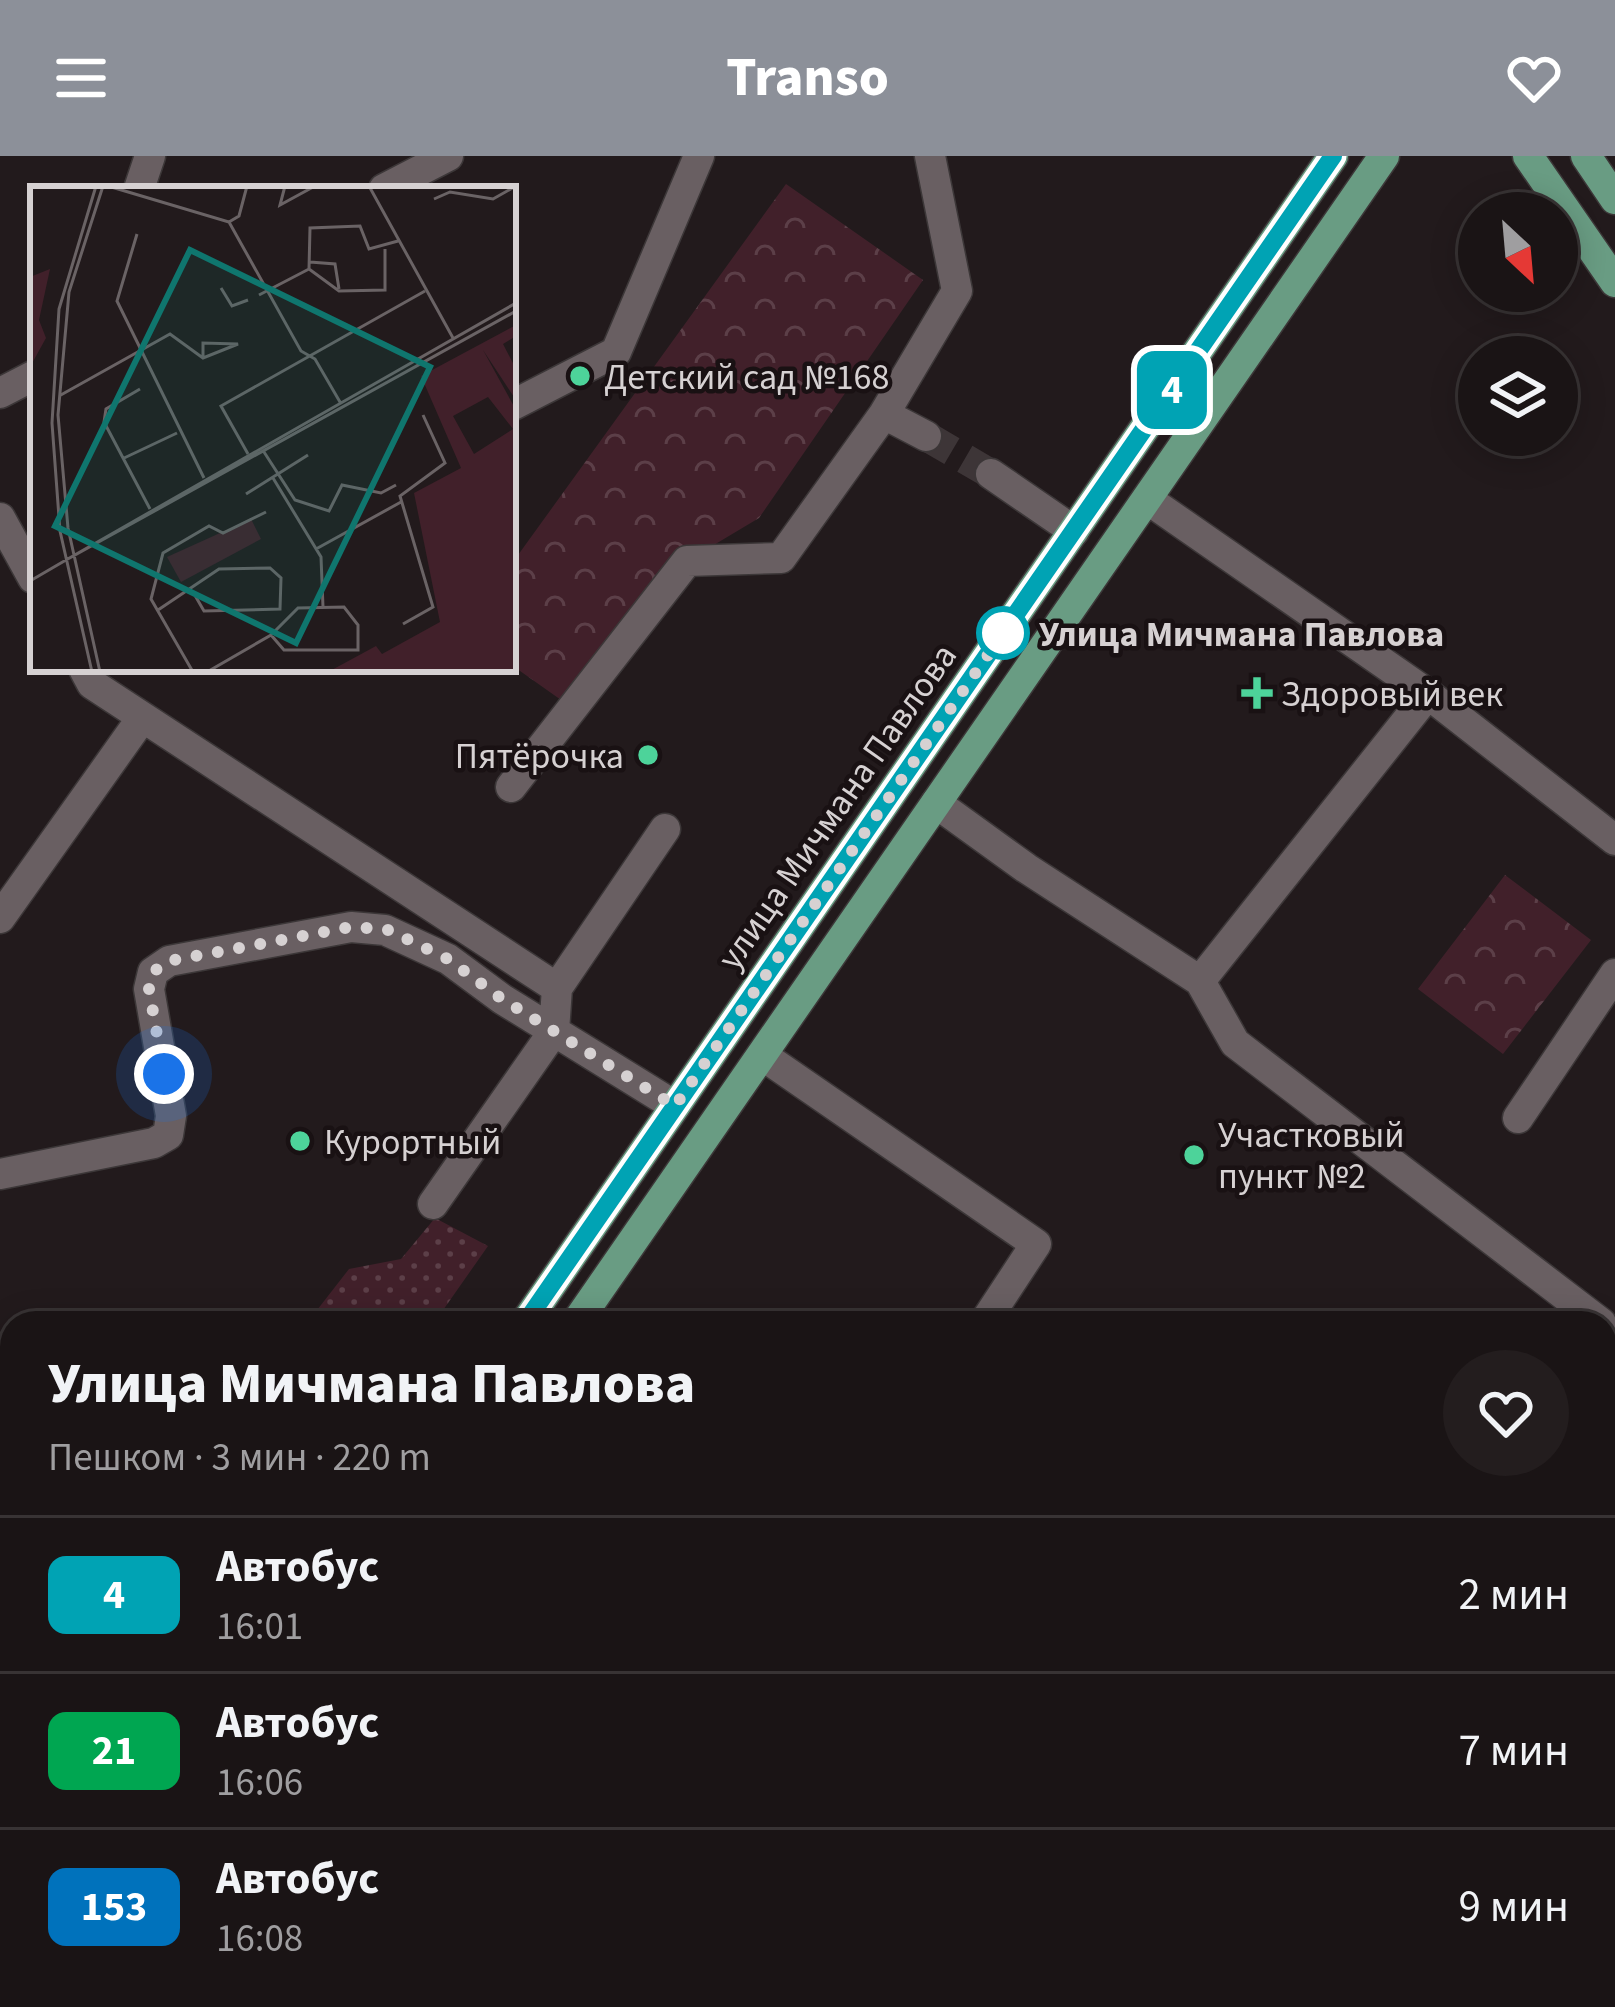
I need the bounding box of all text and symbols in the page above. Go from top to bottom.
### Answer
text: Transo [726,40,889,117]
icon: menu [48,45,114,111]
icon: heart [1501,45,1567,111]
inset map [30,186,516,672]
north arrow [1458,192,1578,312]
map controls [1458,192,1578,456]
button: layers [1458,336,1578,456]
line badge: 4 [1133,351,1211,429]
place label: Детский сад №168 [604,352,889,403]
text: 4 [1161,360,1183,420]
marker: Детский сад №168 [567,363,593,389]
marker: Улица Мичмана Павлова [978,608,1028,658]
place label: Улица Мичмана Павлова [1039,609,1444,660]
street label: улица Мичмана Павлова [705,633,969,980]
place label: Здоровый век [1281,669,1503,720]
marker: Здоровый век [1244,680,1270,706]
place label: Пятёрочка [455,731,624,782]
marker: Пятёрочка [635,742,661,768]
your location [134,1044,194,1104]
place label: Участковый пункт №2 [1218,1110,1405,1202]
place label: Курортный [324,1117,501,1168]
marker: Курортный [287,1128,313,1154]
marker: Участковый пункт №2 [1181,1142,1207,1168]
text: Улица Мичмана Павлова [48,1344,695,1425]
button: heart [1443,1350,1569,1476]
text: Пешком · 3 мин · 220 m [48,1430,431,1486]
text: Автобус [216,1535,379,1599]
text: 2 мин [1458,1563,1569,1627]
text: 4 [103,1565,125,1625]
text: 16:01 [216,1599,303,1655]
text: Автобус [216,1691,379,1755]
text: 7 мин [1458,1719,1569,1783]
text: 21 [92,1721,136,1781]
text: 16:06 [216,1755,303,1811]
text: Автобус [216,1847,379,1911]
text: 9 мин [1458,1875,1569,1939]
text: 153 [81,1877,147,1937]
text: 16:08 [216,1911,303,1967]

